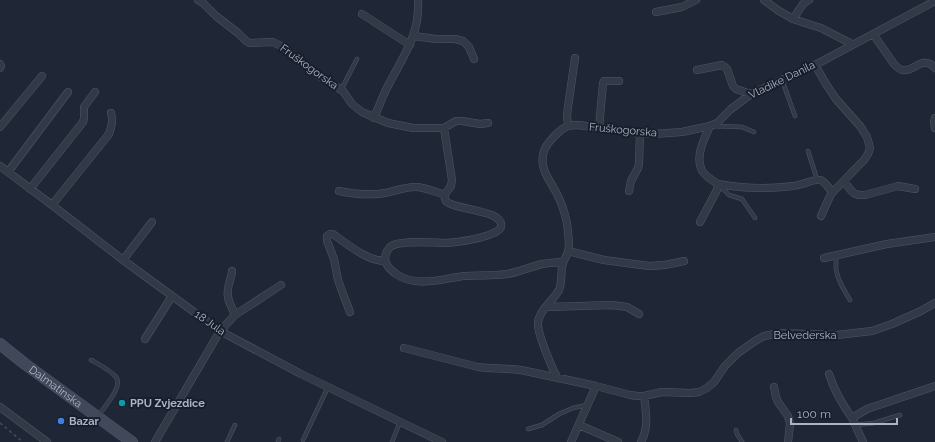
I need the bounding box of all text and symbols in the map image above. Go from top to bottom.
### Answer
street label: Fruškogorska [278,42,340,92]
street label: Vladike Danila [747,58,817,102]
street label: Fruškogorska [588,121,658,139]
street label: 18 Jula [192,308,228,338]
street label: Belvederska [774,329,836,342]
street label: Dalmatinska [27,363,85,410]
place label: PPU Zvjezdice [130,397,205,410]
marker: PPU Zvjezdice [117,398,127,408]
scale bar [791,400,897,426]
text: 100 m [797,407,831,421]
place label: Bazar [69,415,100,428]
marker: Bazar [56,416,66,426]

